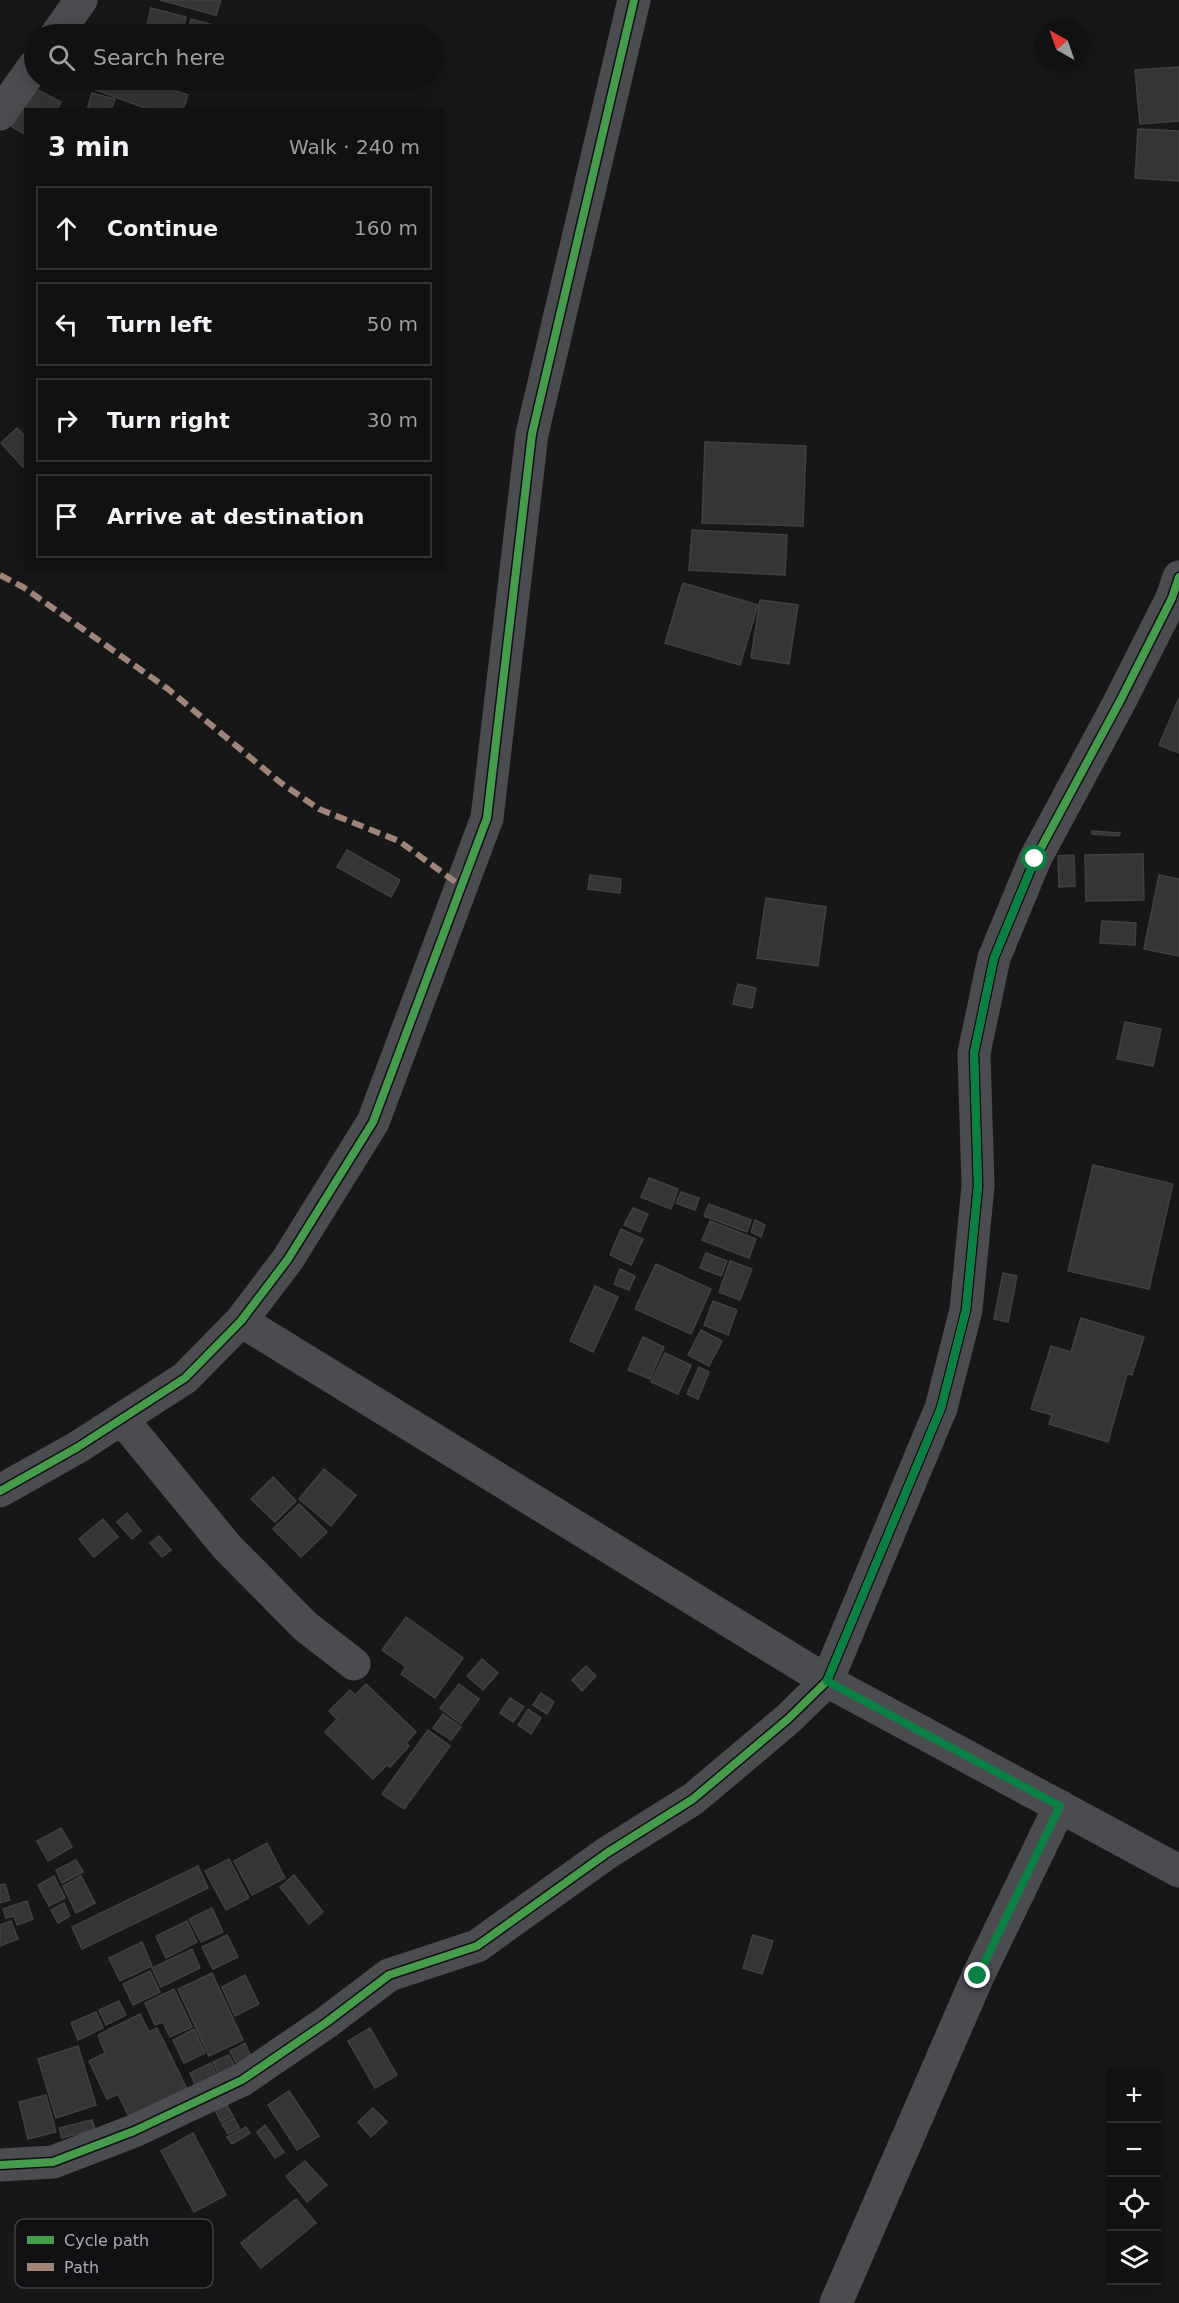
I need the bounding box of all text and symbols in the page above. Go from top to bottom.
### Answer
north arrow [1035,18,1089,72]
search box [24,24,444,90]
icon: search [45,41,78,74]
text: Search here [93,45,225,70]
text: 3 min [48,132,130,162]
text: Walk · 240 m [289,135,420,159]
icon: ahead [50,212,83,245]
text: Continue [107,216,218,241]
text: 160 m [354,216,418,240]
icon: left [50,308,83,341]
text: Turn left [107,312,212,337]
text: 50 m [367,312,418,336]
icon: right [50,404,83,437]
text: Turn right [107,408,230,433]
text: 30 m [367,408,418,432]
icon: arrive [50,500,83,533]
text: Arrive at destination [107,504,364,529]
route start [1021,845,1047,871]
route end [964,1962,990,1988]
map controls [1107,2069,1161,2285]
button: + [1107,2069,1161,2123]
button: − [1107,2123,1161,2177]
button: locate [1107,2177,1161,2231]
legend [15,2219,213,2288]
text: Cycle path [64,2231,149,2250]
button: layers [1107,2231,1161,2285]
text: Path [64,2258,99,2277]

